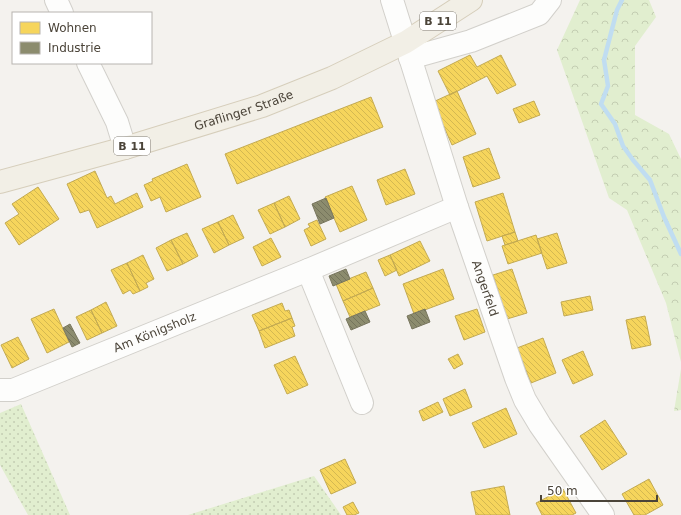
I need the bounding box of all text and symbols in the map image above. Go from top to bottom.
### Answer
legend [12,12,152,64]
road number: B 11 [420,12,456,30]
text: Wohnen [48,21,97,35]
text: Industrie [48,41,101,55]
street label: Graflinger Straße [192,87,295,133]
road number: B 11 [114,137,150,155]
street label: Angerfeld [469,258,501,318]
street label: Am Königsholz [111,309,198,355]
scale bar [541,477,657,503]
text: 50 m [547,484,578,498]

